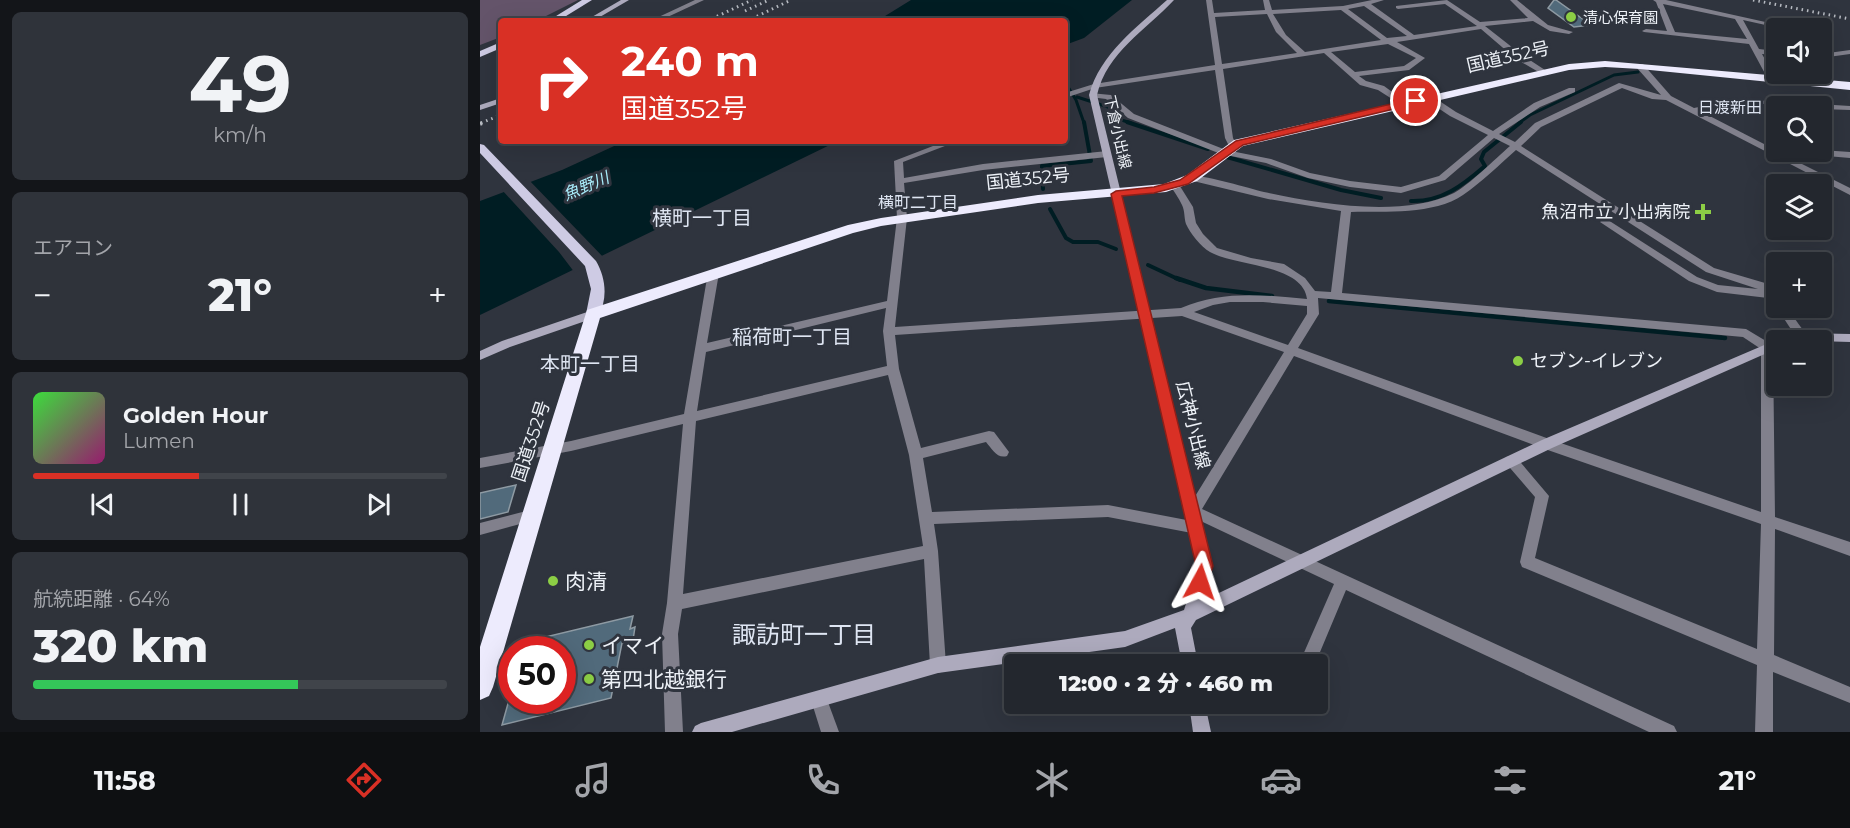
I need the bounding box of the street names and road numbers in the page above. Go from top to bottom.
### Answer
street label: 国道352号 [1464,37,1552,77]
street label: 下倉小出線 [1100,93,1136,171]
street label: 国道352号 [985,164,1071,194]
street label: 広神小出線 [1171,379,1215,471]
street label: 国道352号 [508,398,554,484]

